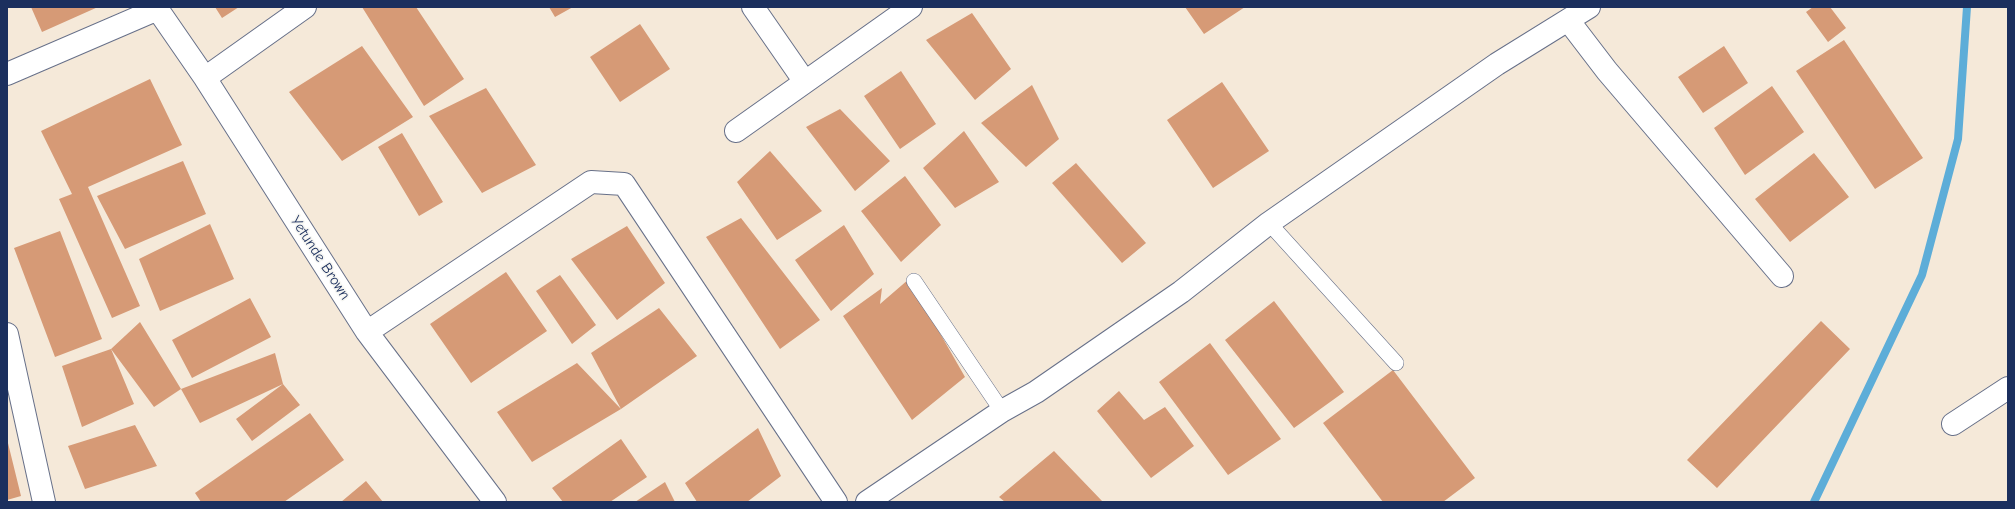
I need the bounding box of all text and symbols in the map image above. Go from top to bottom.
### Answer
street label: Yetunde Brown [286,213,354,303]

